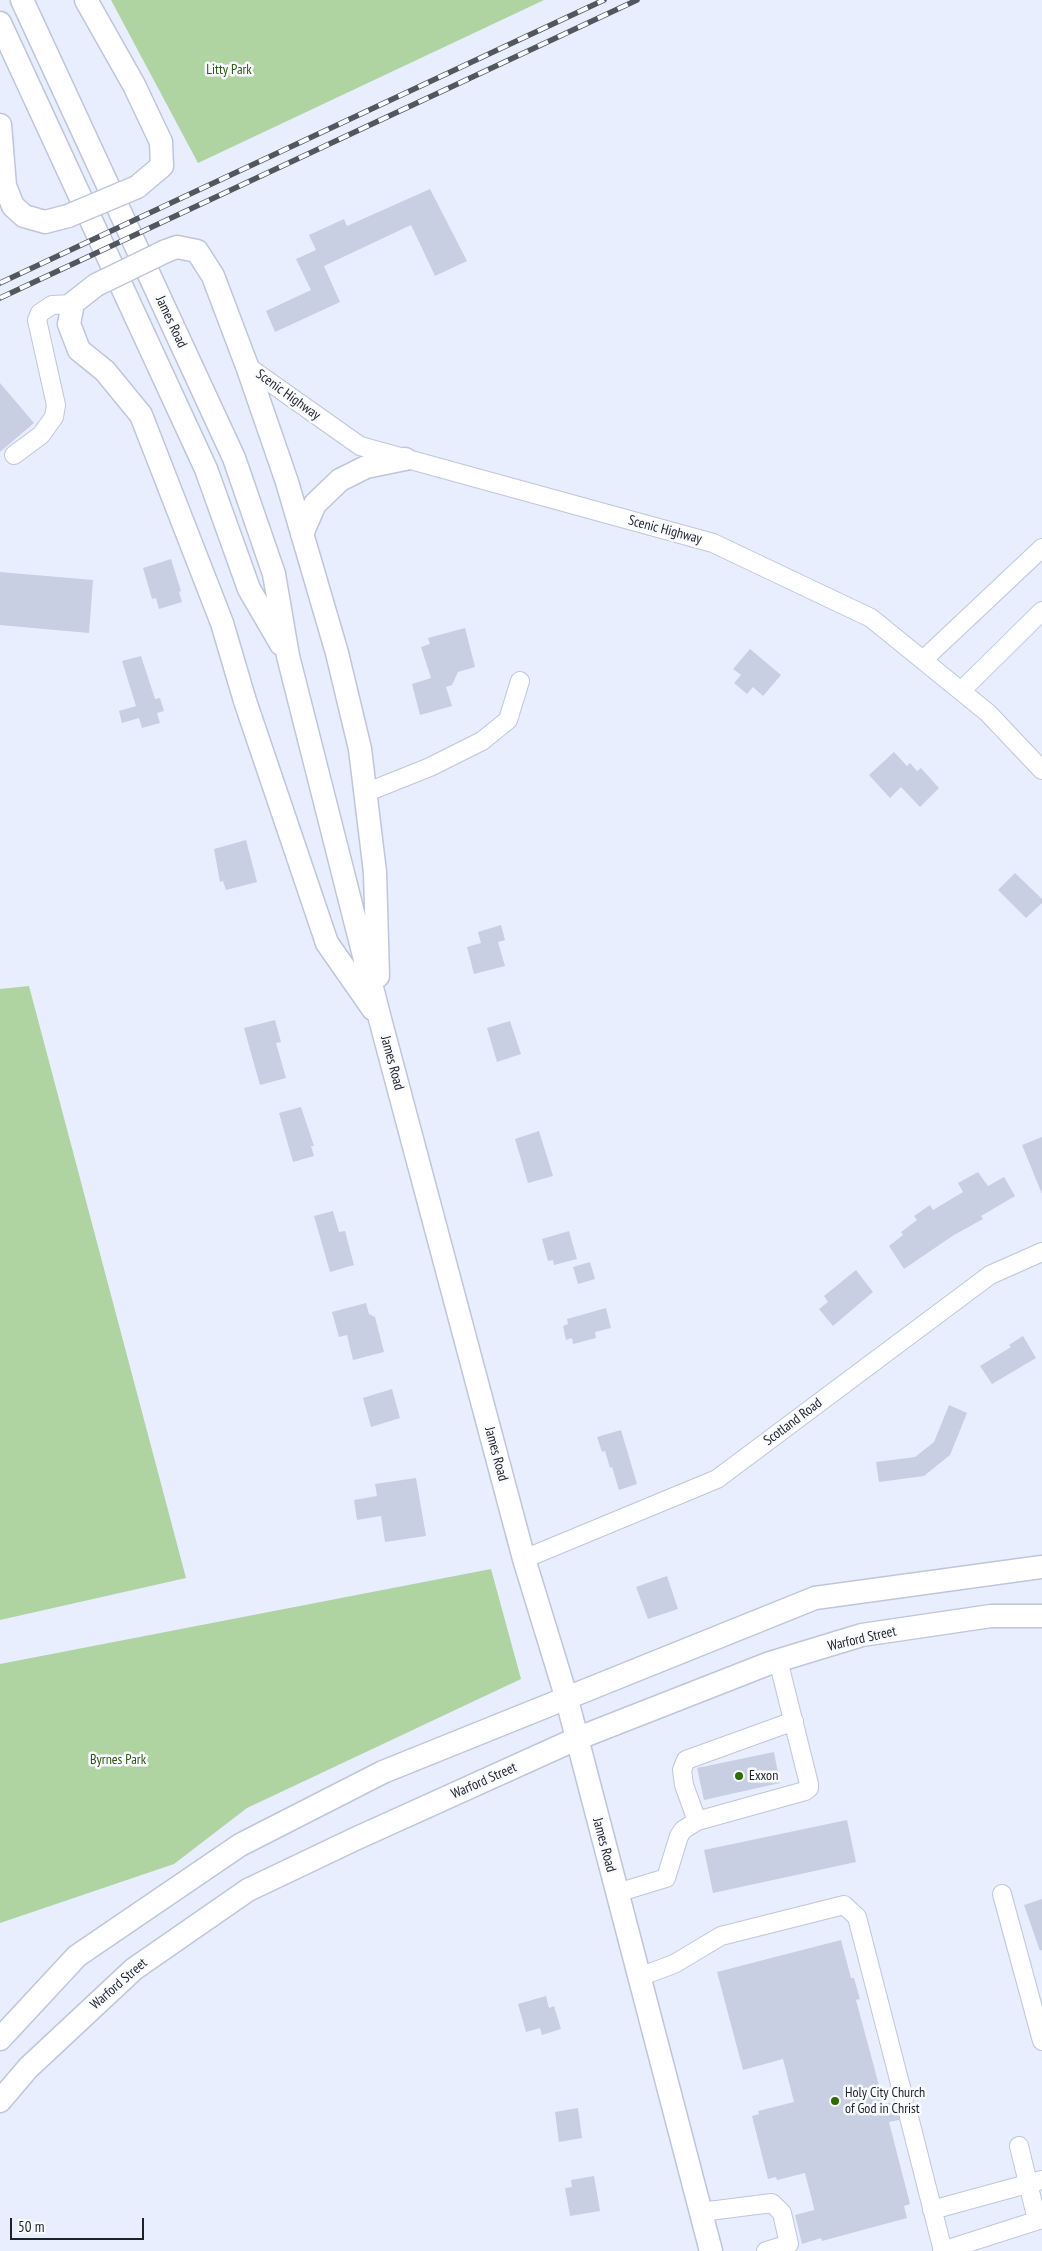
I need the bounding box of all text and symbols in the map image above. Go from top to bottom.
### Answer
park label: Litty Park [206,62,252,78]
street label: James Road [152,293,190,351]
street label: Scenic Highway [253,366,323,424]
street label: Scenic Highway [626,512,704,548]
street label: James Road [377,1034,407,1092]
street label: Scotland Road [761,1395,825,1449]
street label: James Road [481,1425,511,1483]
street label: Warford Street [826,1623,898,1655]
park label: Byrnes Park [90,1752,146,1768]
street label: Warford Street [449,1759,519,1803]
place label: Exxon [749,1768,778,1784]
marker: Exxon [733,1770,745,1782]
street label: James Road [589,1816,619,1874]
street label: Warford Street [87,1955,151,2013]
place label: Holy City Church of God in Christ [845,2085,925,2118]
marker: Holy City Church of God in Christ [829,2095,841,2107]
scale bar [12,2208,146,2240]
text: 50 m [18,2217,44,2236]

